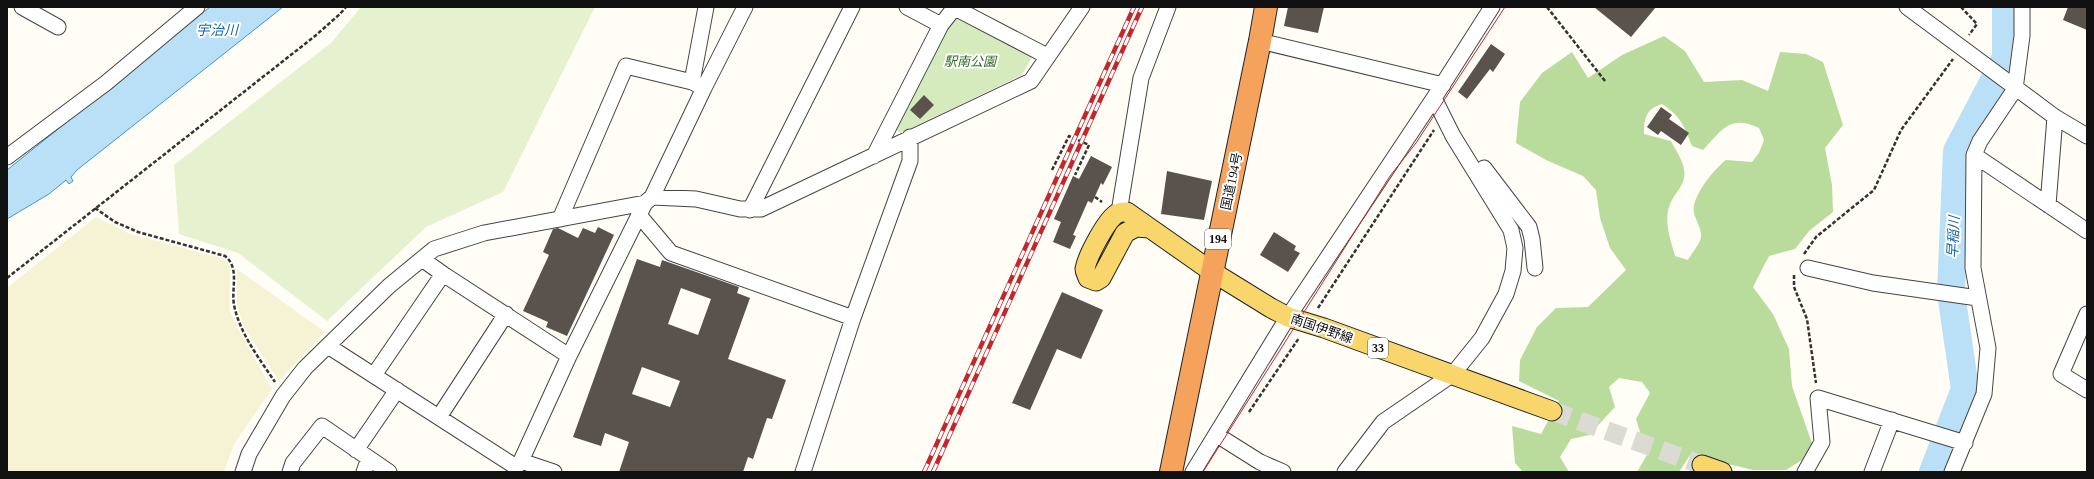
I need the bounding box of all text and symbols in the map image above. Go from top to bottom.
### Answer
water label: 宇治川 [196,23,240,38]
park label: 駅南公園 [944,54,998,69]
street label: 国道194号 [1218,151,1245,211]
water label: 早稲川 [1945,214,1962,258]
road number: 194 [1205,229,1231,249]
street label: 南国伊野線 [1289,311,1355,346]
road number: 33 [1368,338,1388,358]

